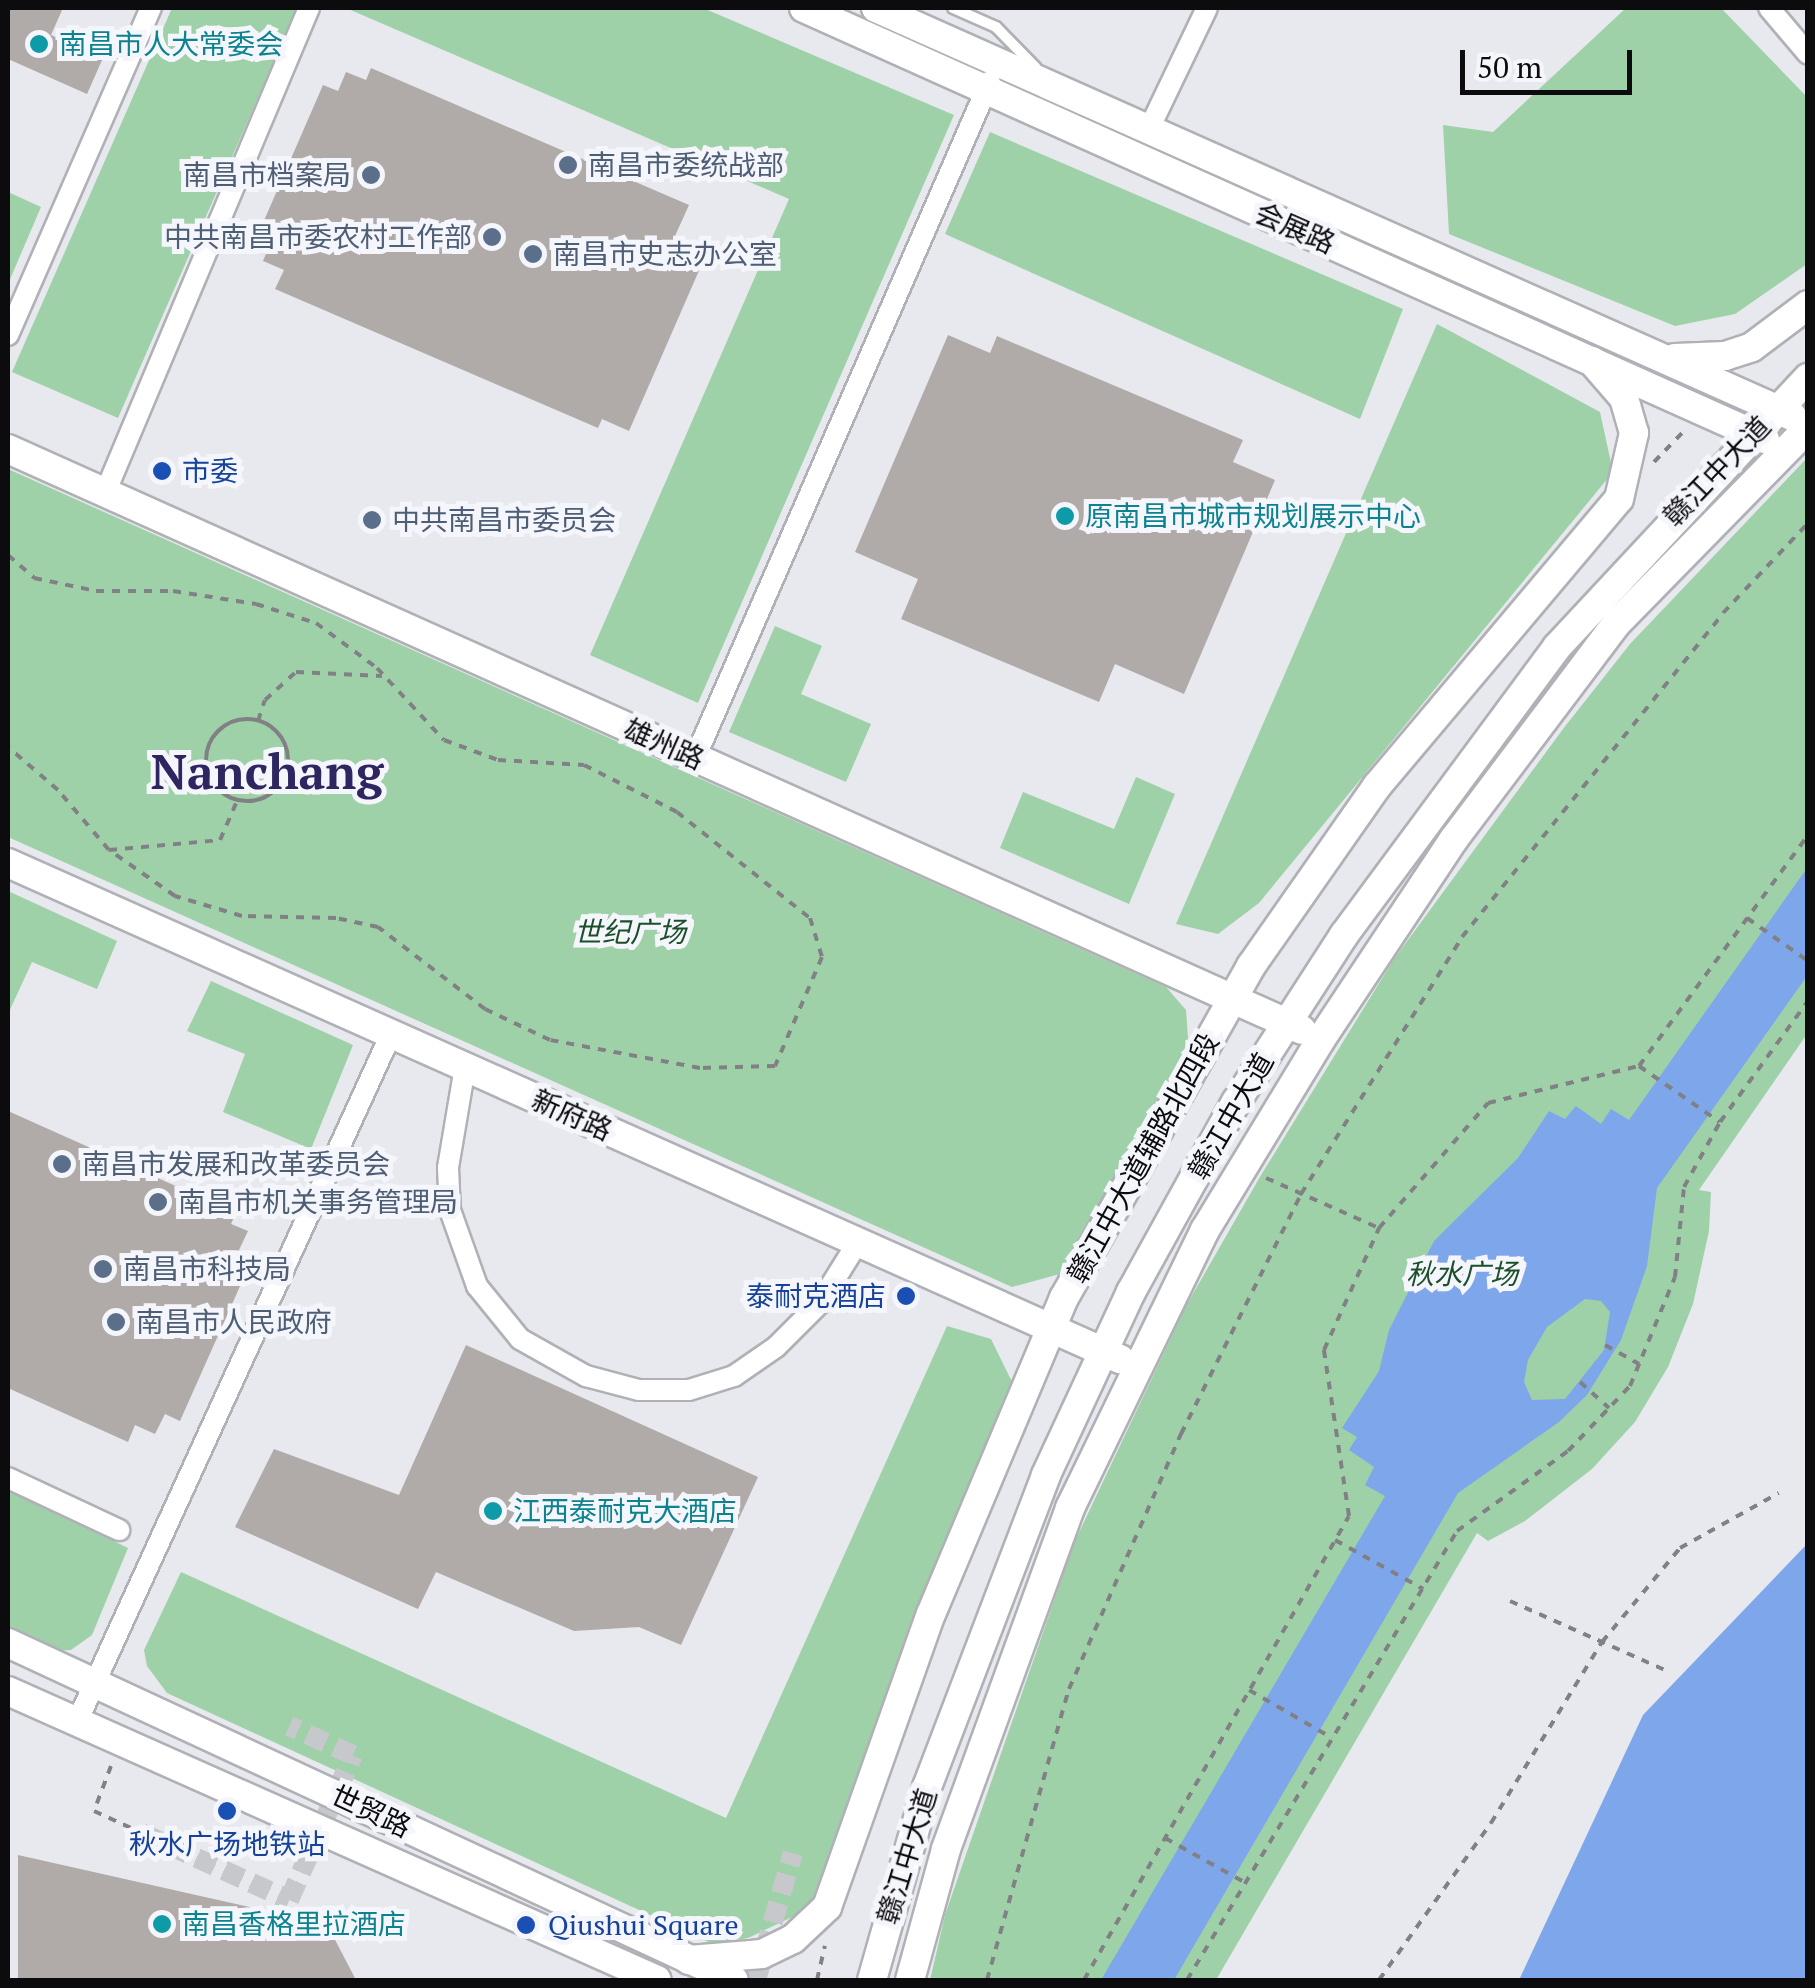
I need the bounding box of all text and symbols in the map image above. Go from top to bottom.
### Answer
place label: 南昌市人大常委会 [59,27,283,61]
scale bar [1465,30,1638,92]
marker: 南昌市人大常委会 [28,33,50,55]
text: 50 m [1477,47,1542,87]
place label: 南昌市委统战部 [588,148,784,182]
marker: 南昌市委统战部 [557,154,579,176]
place label: 南昌市档案局 [183,158,351,192]
marker: 南昌市档案局 [360,164,382,186]
street label: 会展路 [1250,196,1340,260]
place label: 中共南昌市委农村工作部 [164,220,472,254]
marker: 中共南昌市委农村工作部 [481,226,503,248]
place label: 南昌市史志办公室 [553,237,777,271]
marker: 南昌市史志办公室 [522,243,544,265]
street label: 赣江中大道 [1656,409,1778,533]
place label: 市委 [182,454,238,488]
marker: 市委 [151,460,173,482]
place label: 原南昌市城市规划展示中心 [1085,499,1421,533]
place label: 中共南昌市委员会 [392,503,616,537]
marker: 原南昌市城市规划展示中心 [1054,505,1076,527]
marker: 中共南昌市委员会 [361,509,383,531]
street label: 雄州路 [619,712,709,776]
district label: Nanchang [151,743,383,801]
park label: 世纪广场 [574,915,686,949]
street label: 赣江中大道辅路北四段 [1060,1027,1226,1289]
street label: 赣江中大道 [1181,1047,1281,1185]
street label: 新府路 [527,1083,617,1147]
place label: 南昌市发展和改革委员会 [82,1147,390,1181]
marker: 南昌市发展和改革委员会 [51,1153,73,1175]
place label: 南昌市机关事务管理局 [178,1185,458,1219]
marker: 南昌市机关事务管理局 [147,1191,169,1213]
place label: 南昌市科技局 [123,1252,291,1286]
park label: 秋水广场 [1406,1257,1518,1291]
marker: 南昌市科技局 [92,1258,114,1280]
place label: 泰耐克酒店 [746,1279,886,1313]
marker: 泰耐克酒店 [895,1285,917,1307]
place label: 南昌市人民政府 [136,1305,332,1339]
marker: 南昌市人民政府 [105,1311,127,1333]
place label: 江西泰耐克大酒店 [513,1494,737,1528]
marker: 江西泰耐克大酒店 [482,1500,504,1522]
street label: 世贸路 [326,1778,416,1844]
street label: 赣江中大道 [870,1784,944,1928]
marker: 秋水广场地铁站 [216,1800,238,1822]
place label: 秋水广场地铁站 [129,1827,325,1861]
place label: 南昌香格里拉酒店 [182,1907,406,1941]
place label: Qiushui Square [548,1908,738,1942]
marker: Qiushui Square [513,1912,539,1938]
marker: 南昌香格里拉酒店 [151,1913,173,1935]

